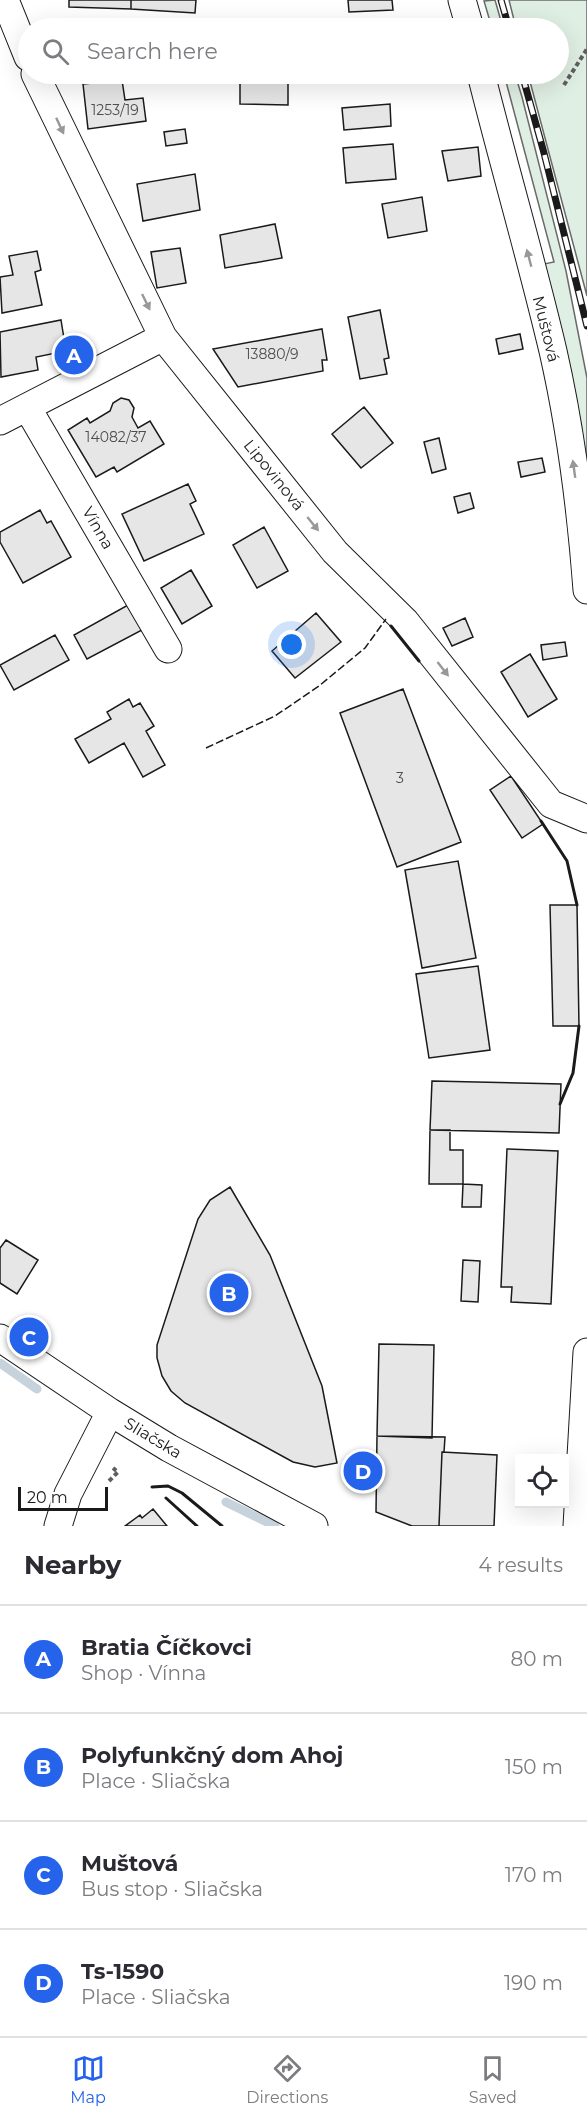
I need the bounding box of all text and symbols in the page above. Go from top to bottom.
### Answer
search box [18,18,569,84]
icon: search [39,35,72,68]
text: Search here [87,38,218,65]
house number: 1253/19 [91,101,139,119]
one-way arrow [56,118,65,135]
one-way arrow [523,249,533,268]
one-way arrow [141,293,151,310]
street label: Muštová [529,294,563,364]
pin: A [54,332,94,378]
house number: 13880/9 [245,345,299,363]
house number: 14082/37 [85,428,147,446]
street label: Lipovinová [240,436,308,514]
one-way arrow [569,460,578,479]
street label: Vínna [78,503,118,553]
one-way arrow [306,516,319,531]
your location [277,630,306,659]
one-way arrow [436,661,449,677]
house number: 3 [396,769,404,787]
pin: B [210,1270,248,1316]
pin: C [9,1314,48,1360]
street label: Sliačska [121,1413,185,1463]
pin: D [344,1448,382,1494]
map controls [515,1454,569,1508]
button: locate [515,1454,569,1508]
scale bar [18,1484,108,1512]
text: 20 m [27,1488,68,1507]
text: Nearby [24,1549,121,1581]
text: 4 results [478,1553,563,1577]
text: Bratia Číčkovci [81,1634,252,1661]
text: A [36,1647,51,1671]
text: 80 m [511,1647,563,1671]
text: Shop · Vínna [81,1661,206,1685]
text: Polyfunkčný dom Ahoj [81,1742,343,1769]
text: B [36,1755,51,1779]
text: 150 m [505,1755,563,1779]
text: Place · Sliačska [81,1769,231,1793]
text: Muštová [81,1850,178,1877]
text: C [36,1863,51,1887]
text: 170 m [505,1863,563,1887]
text: Bus stop · Sliačska [81,1877,263,1901]
text: Ts-1590 [81,1958,164,1985]
text: D [35,1971,52,1995]
text: 190 m [504,1971,563,1995]
text: Place · Sliačska [81,1985,231,2009]
tab: Map [70,2052,106,2107]
tab: Directions [246,2052,328,2107]
tab: Saved [469,2052,517,2107]

